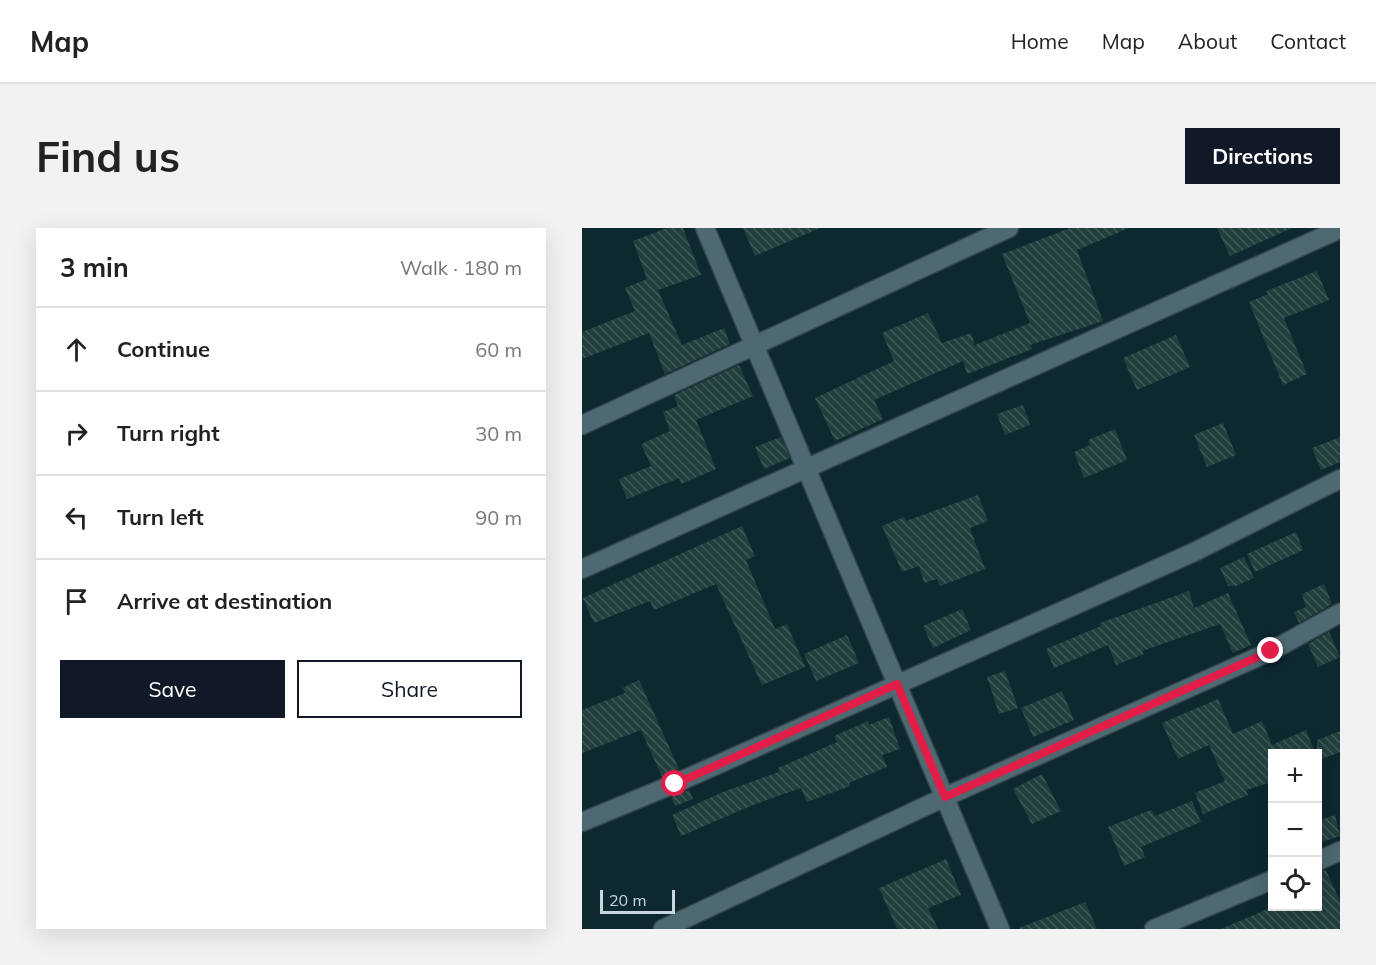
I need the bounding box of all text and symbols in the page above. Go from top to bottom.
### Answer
text: Map [30,24,89,59]
text: Home [1011,28,1069,54]
text: Map [1102,28,1145,54]
text: About [1178,28,1237,54]
text: Contact [1270,28,1346,54]
button: Directions [1185,128,1340,184]
text: Find us [36,130,180,183]
text: 3 min [60,251,129,284]
text: Walk · 180 m [400,255,522,280]
icon: ahead [60,333,93,366]
text: Continue [117,335,210,363]
text: 60 m [475,337,522,362]
icon: right [60,417,93,450]
text: Turn right [117,419,220,447]
text: 30 m [475,421,522,446]
icon: left [60,501,93,534]
text: Turn left [117,503,204,531]
text: 90 m [475,505,522,530]
icon: arrive [60,585,93,618]
text: Arrive at destination [117,587,332,615]
route end [1257,637,1283,663]
button: Save [60,660,285,718]
button: Share [297,660,522,718]
map controls [1268,749,1322,911]
button: + [1268,749,1322,803]
route start [661,770,687,796]
button: − [1268,803,1322,857]
button: locate [1268,857,1322,911]
scale bar [600,887,675,914]
text: 20 m [609,890,646,910]

